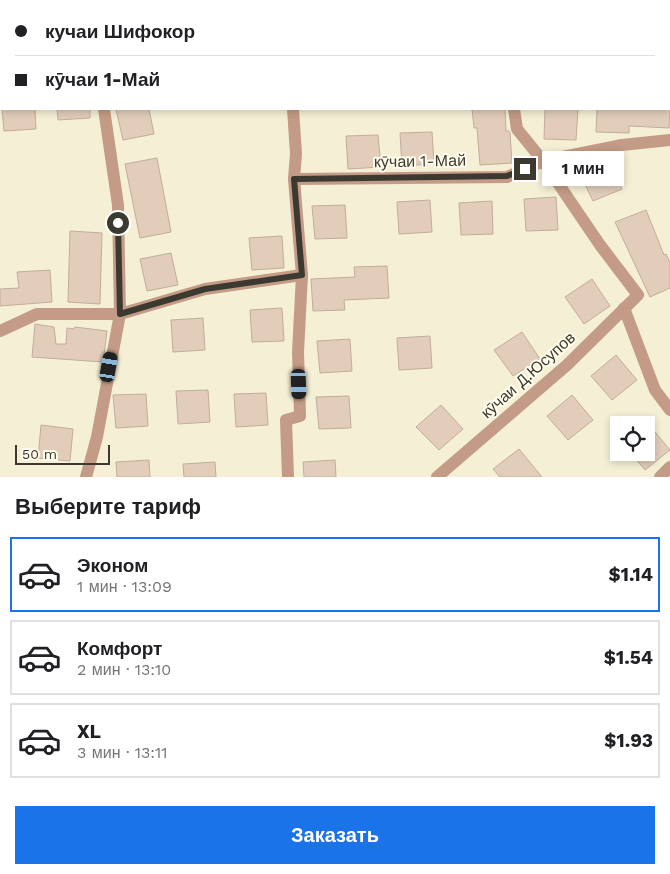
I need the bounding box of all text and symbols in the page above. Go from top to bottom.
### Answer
text: кучаи Шифокор [45,20,195,43]
text: кӯчаи 1-Май [45,68,160,91]
street label: кӯчаи 1-Май [374,151,466,171]
callout: 1 мин [542,152,625,186]
route end [514,158,536,180]
text: 1 мин [562,159,604,178]
route start [107,212,129,234]
street label: кӯчаи Д.Юсупов [477,328,579,422]
car [99,351,118,383]
car [290,369,307,399]
map controls [610,416,655,461]
button: locate [610,416,655,461]
scale bar [15,442,110,465]
text: 50 m [22,446,57,462]
text: Выберите тариф [15,494,201,519]
icon: car [17,552,62,597]
text: Эконом [77,554,148,577]
text: $1.14 [609,563,653,586]
text: 1 мин · 13:09 [77,577,172,596]
icon: car [17,635,62,680]
text: Комфорт [77,637,162,660]
text: $1.54 [604,646,653,669]
text: 2 мин · 13:10 [77,660,171,679]
icon: car [17,718,62,763]
text: XL [77,720,101,743]
text: $1.93 [604,729,653,752]
text: 3 мин · 13:11 [77,743,168,762]
button: Заказать [15,806,655,864]

